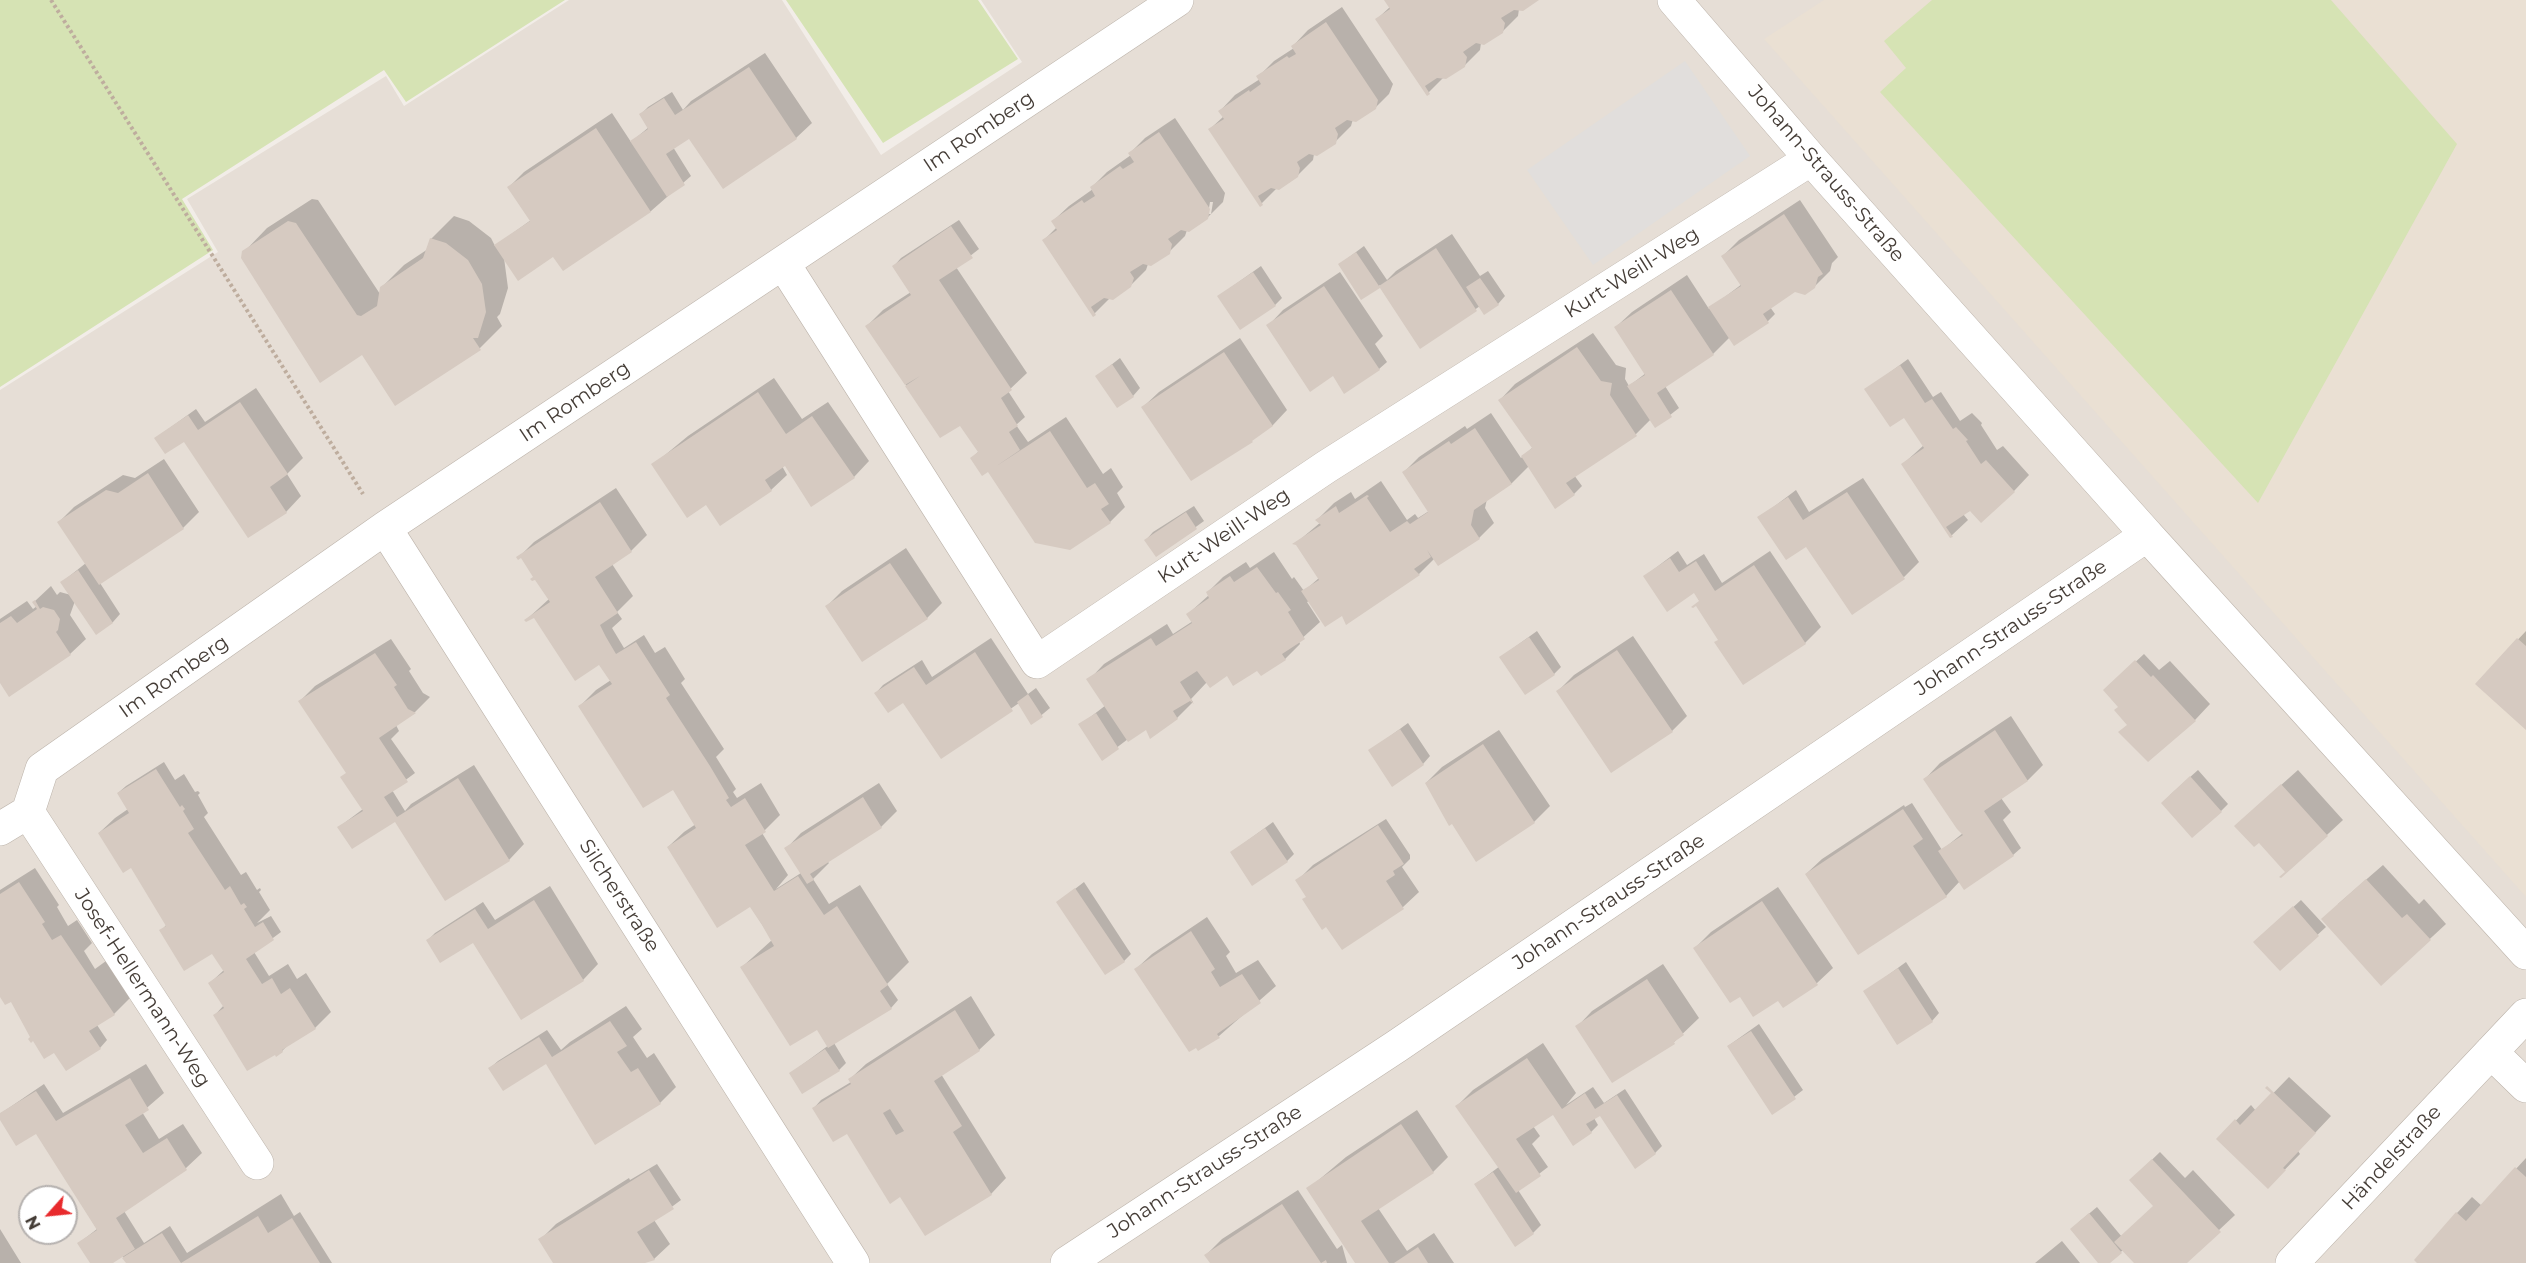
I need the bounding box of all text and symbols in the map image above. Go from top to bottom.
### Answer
street label: Johann-Strauss-Straße [1743,81,1909,267]
street label: Im Romberg [919,86,1039,178]
street label: Kurt-Weill-Weg [1560,222,1704,324]
street label: Im Romberg [515,356,635,448]
street label: Kurt-Weill-Weg [1153,483,1295,589]
street label: Johann-Strauss-Straße [1910,555,2112,701]
street label: Im Romberg [115,631,233,723]
street label: Johann-Strauss-Straße [1508,829,1710,975]
street label: Silcherstraße [574,835,664,957]
street label: Josef-Hellermann-Weg [69,884,215,1092]
street label: Johann-Strauss-Straße [1103,1100,1307,1244]
street label: Händelstraße [2337,1100,2447,1216]
north arrow [18,1185,78,1245]
text: N [22,1212,45,1233]

